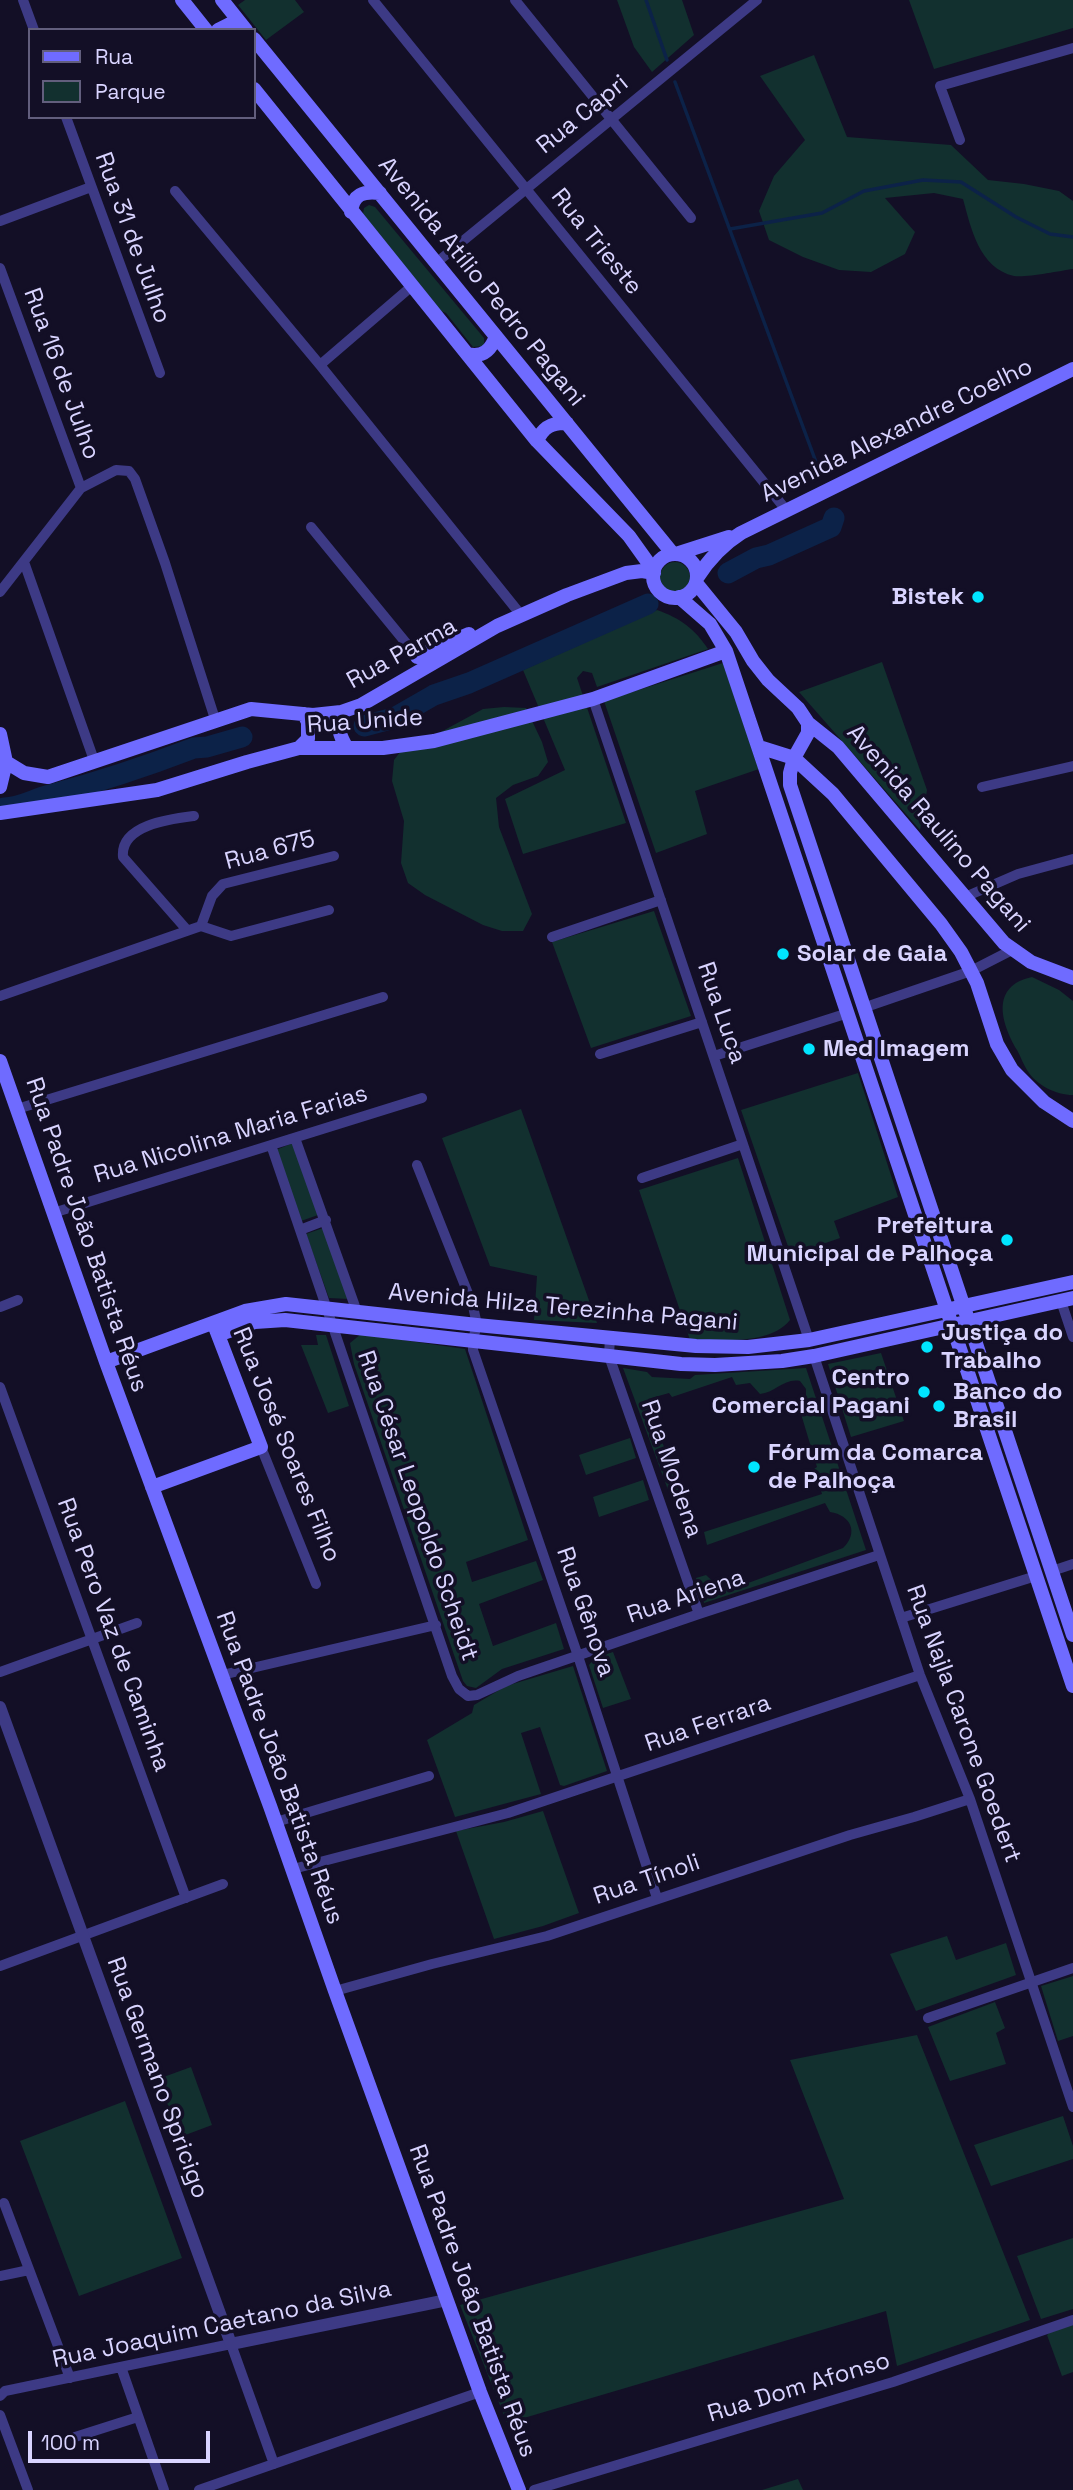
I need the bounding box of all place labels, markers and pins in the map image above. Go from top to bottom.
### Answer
place label: Bistek [891,583,964,611]
marker: Bistek [970,589,986,605]
place label: Solar de Gaia [797,940,947,968]
marker: Solar de Gaia [775,946,791,962]
place label: Med Imagem [823,1035,970,1063]
marker: Med Imagem [801,1041,817,1057]
place label: Prefeitura Municipal de Palhoça [747,1212,993,1268]
marker: Prefeitura Municipal de Palhoça [999,1232,1015,1248]
place label: Justiça do Trabalho [941,1319,1063,1375]
marker: Justiça do Trabalho [919,1339,935,1355]
place label: Centro Comercial Pagani [711,1364,910,1420]
place label: Banco do Brasil [953,1378,1062,1434]
marker: Centro Comercial Pagani [916,1384,932,1400]
marker: Banco do Brasil [931,1398,947,1414]
place label: Fórum da Comarca de Palhoça [768,1439,983,1495]
marker: Fórum da Comarca de Palhoça [746,1459,762,1475]

